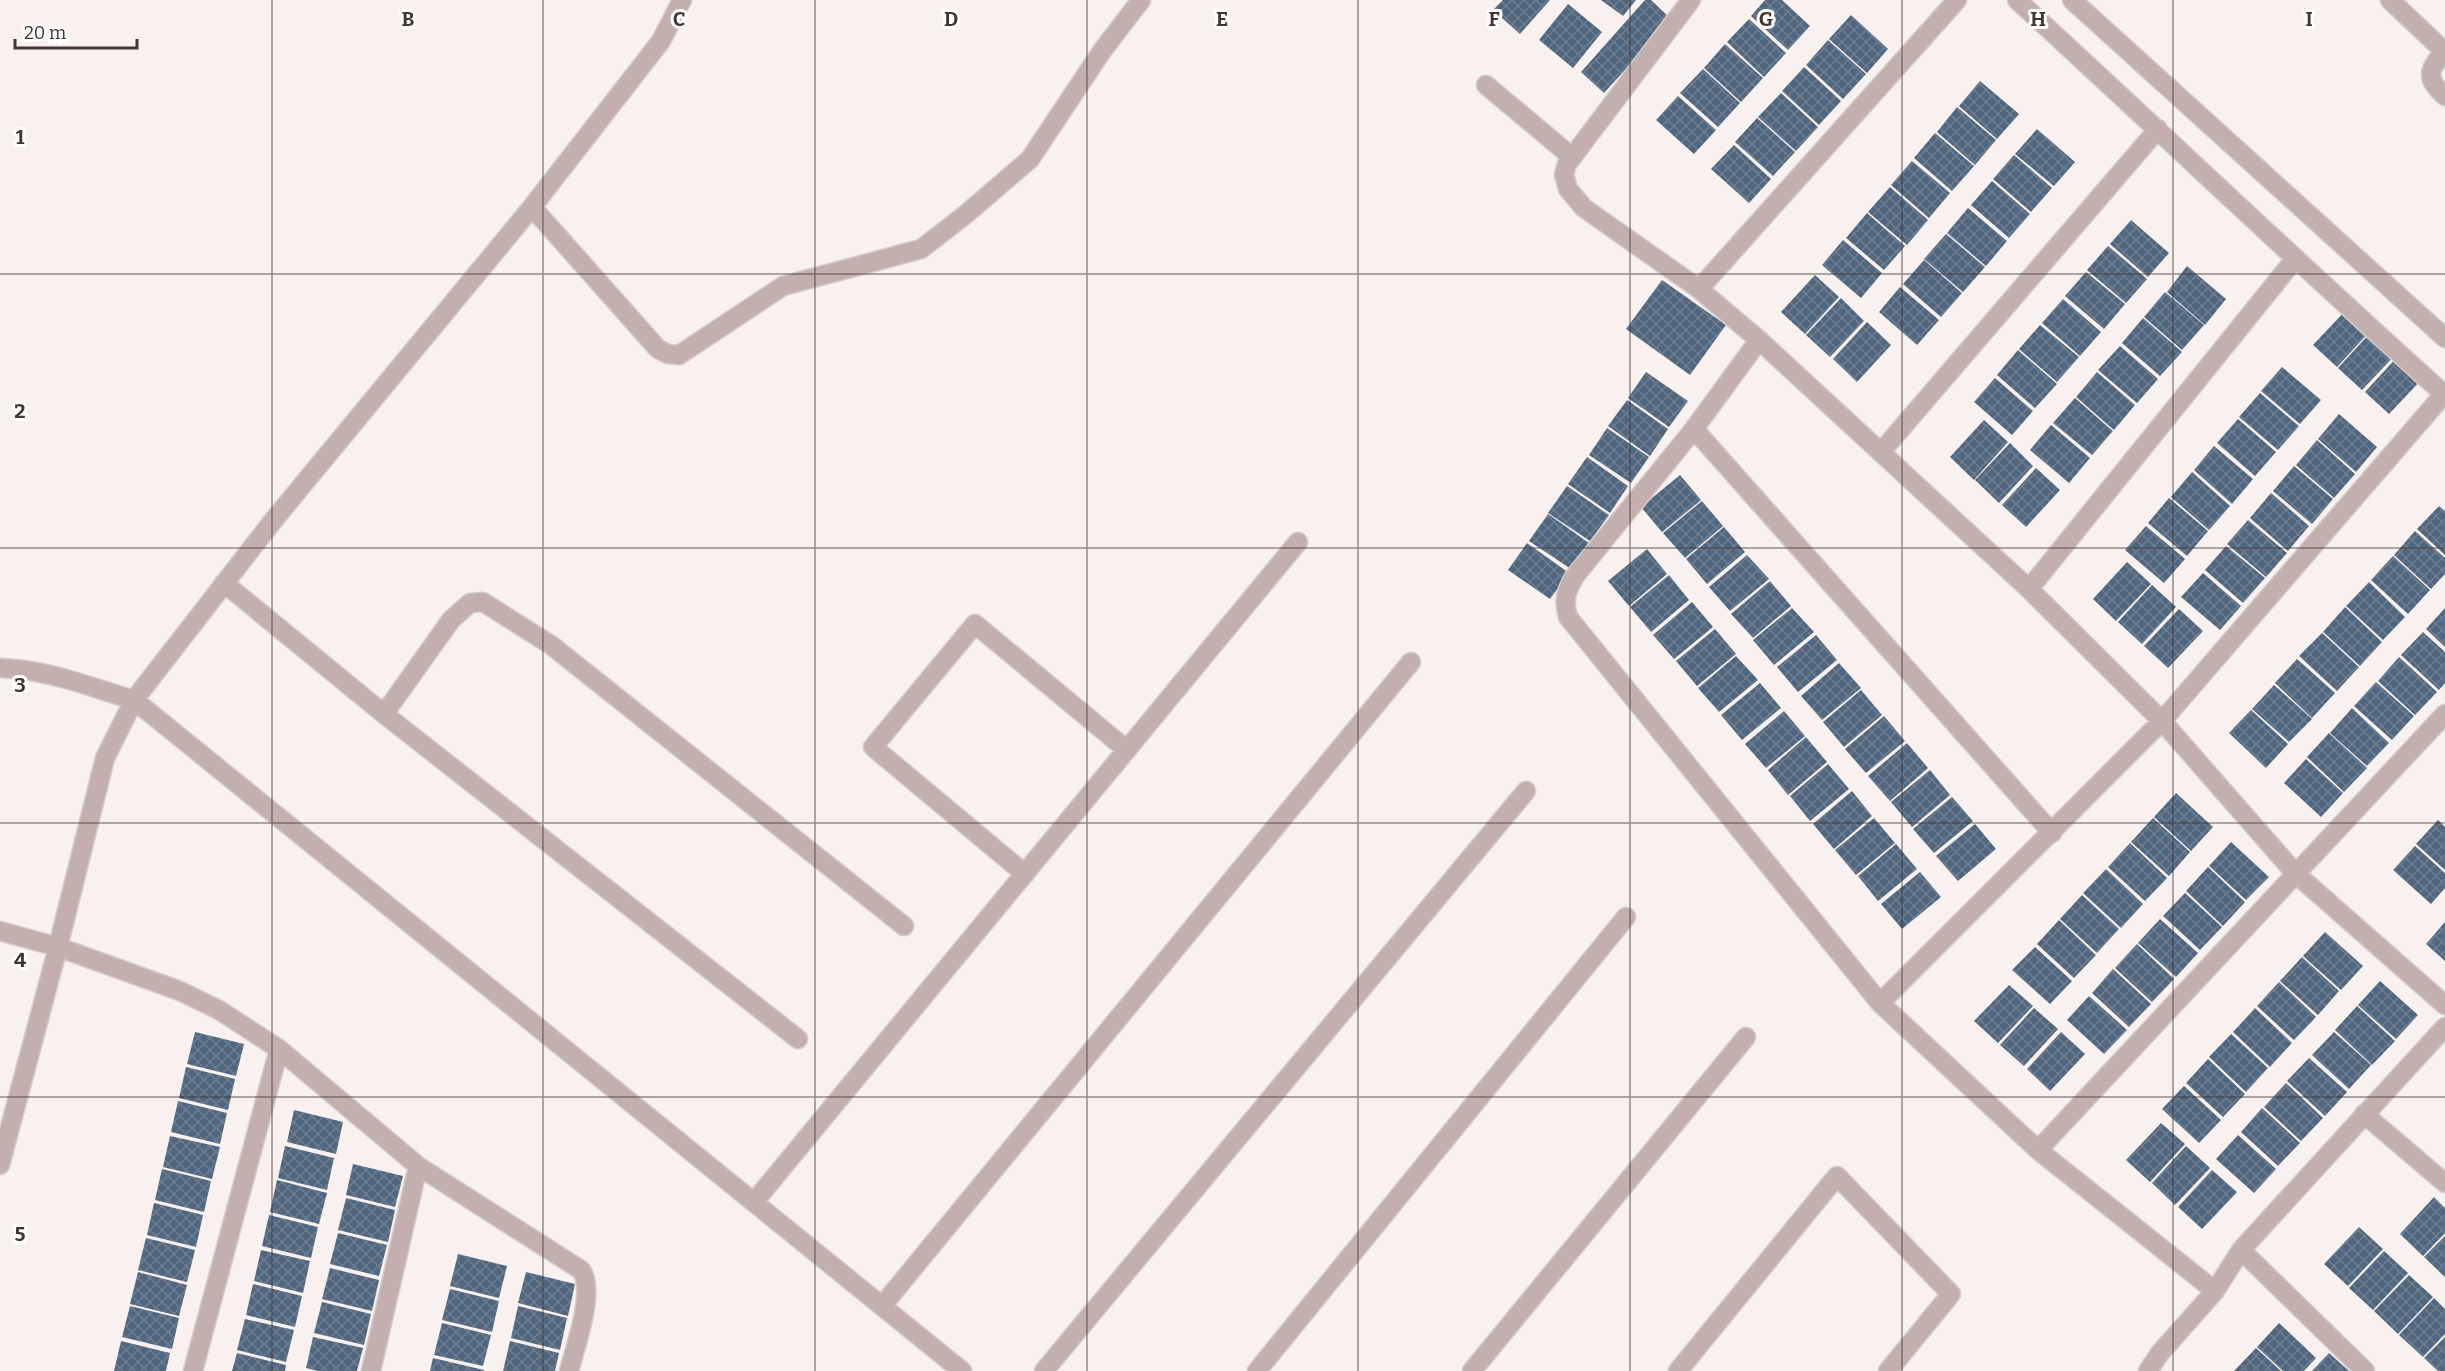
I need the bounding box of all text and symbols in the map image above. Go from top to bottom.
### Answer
text: B [402,7,415,31]
text: C [673,7,685,31]
text: D [944,7,958,31]
text: E [1216,7,1228,31]
text: F [1488,7,1500,31]
text: G [1759,7,1773,31]
text: H [2030,7,2046,31]
text: I [2305,7,2313,31]
scale bar [15,12,136,50]
text: 20 m [24,22,66,44]
text: 1 [16,125,25,149]
text: 2 [14,399,26,423]
text: 3 [14,673,26,697]
text: 4 [14,948,26,972]
text: 5 [15,1222,26,1246]

